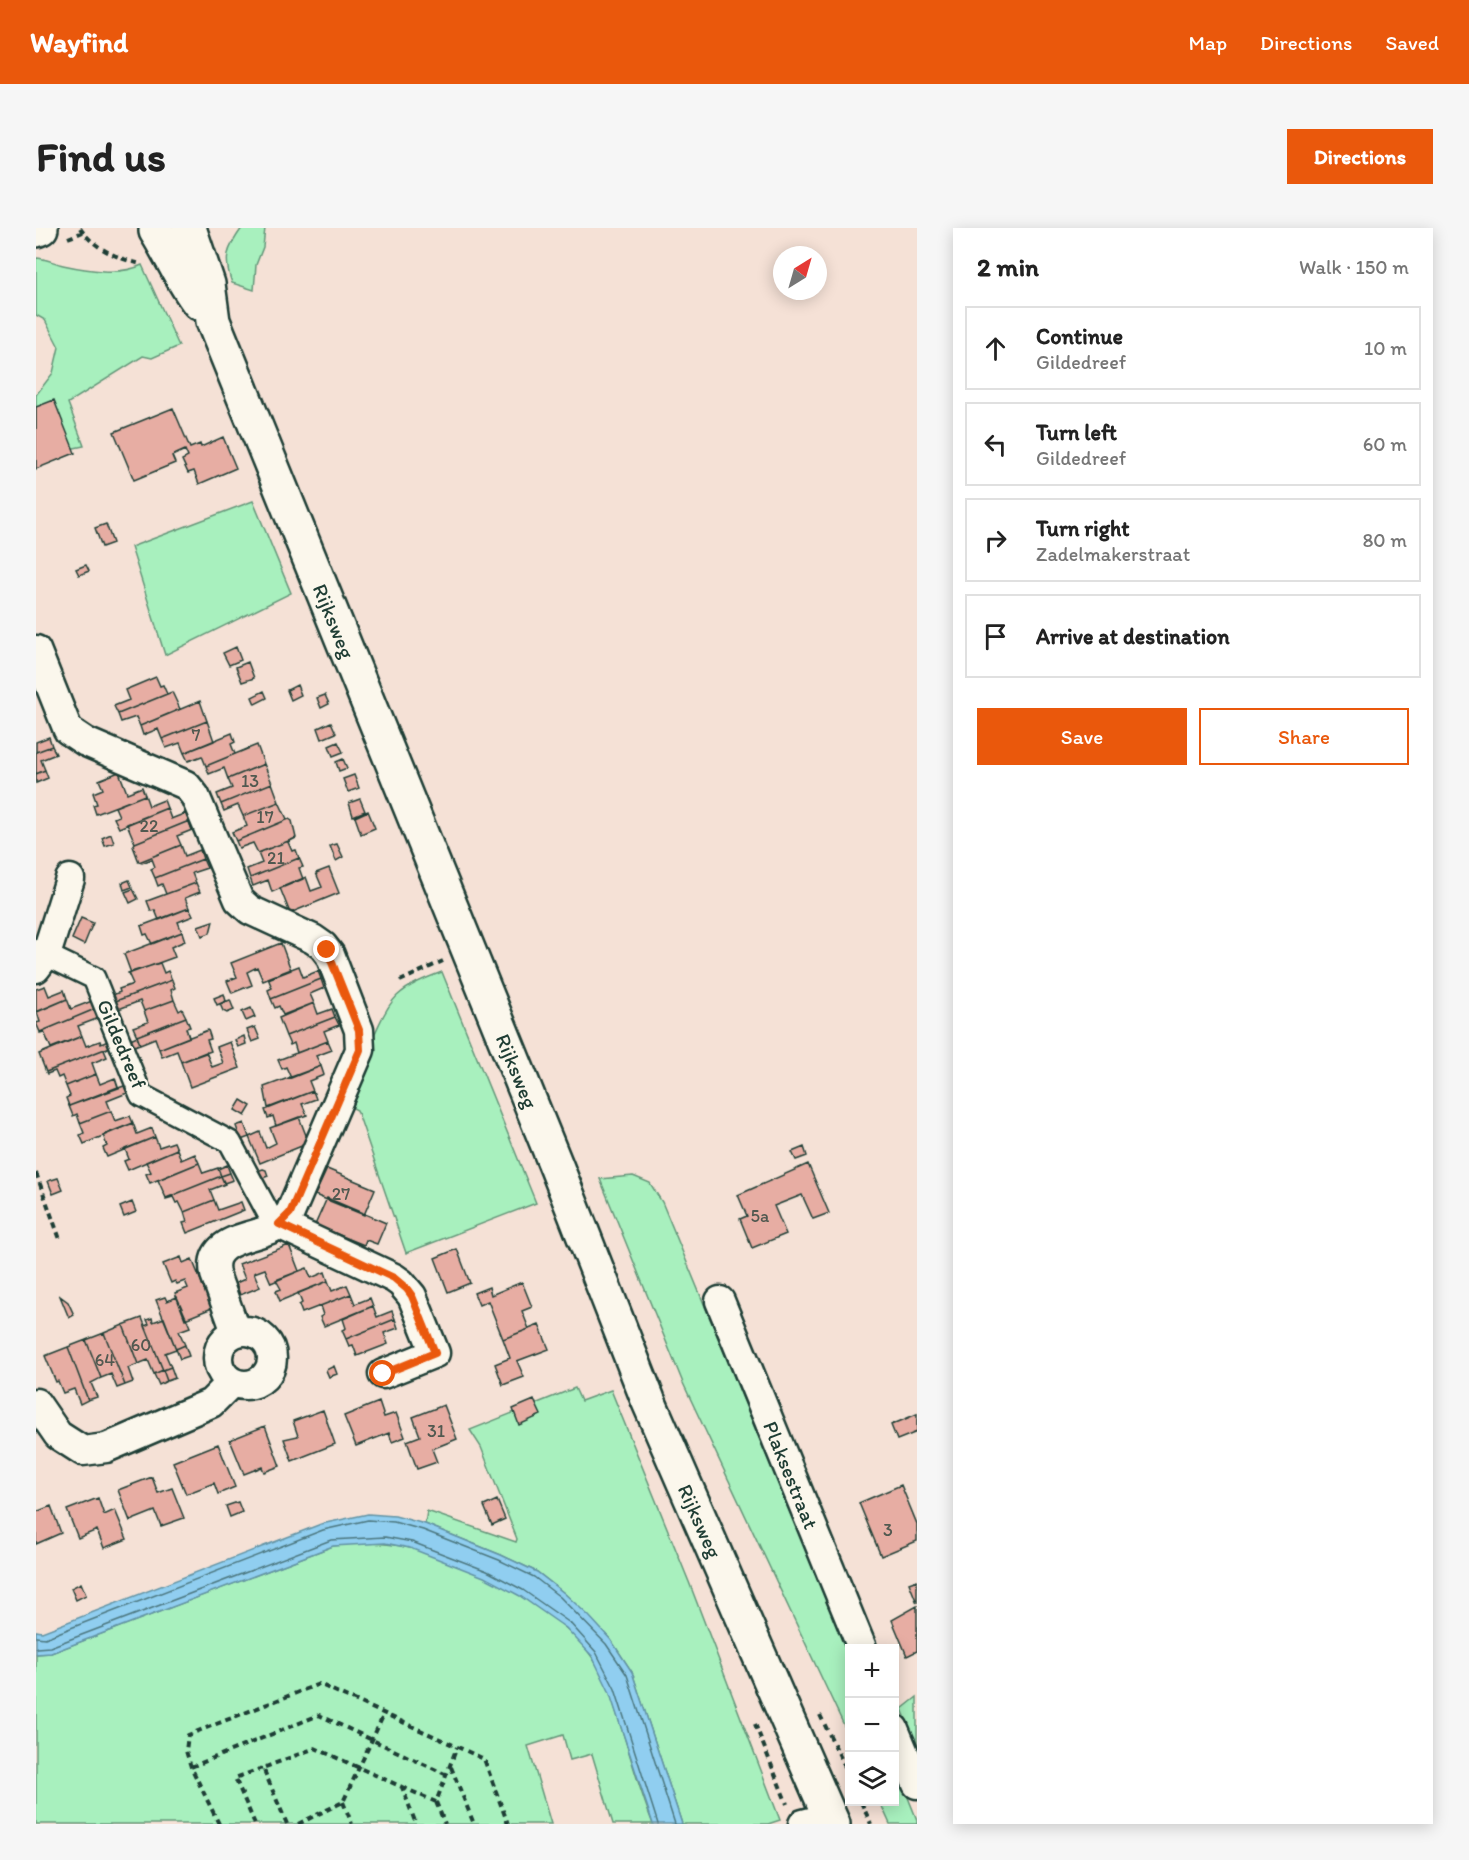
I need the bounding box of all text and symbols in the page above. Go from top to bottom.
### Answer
text: Wayfind [30,25,128,59]
text: Map [1189,30,1227,55]
text: Directions [1260,30,1352,55]
text: Saved [1385,30,1439,55]
button: Directions [1287,129,1433,184]
text: Find us [36,131,166,182]
north arrow [773,246,827,300]
text: 2 min [977,251,1039,283]
text: Walk · 150 m [1299,255,1409,279]
text: Continue [1036,323,1123,350]
icon: ahead [979,332,1012,365]
text: 10 m [1364,336,1407,360]
text: Gildedreef [1036,350,1126,374]
text: Turn left [1036,419,1117,446]
icon: left [979,428,1012,461]
text: 60 m [1363,432,1407,456]
text: Gildedreef [1036,446,1126,470]
text: Turn right [1036,515,1130,542]
icon: right [979,524,1012,557]
text: 80 m [1362,528,1407,552]
text: Zadelmakerstraat [1036,542,1190,566]
street label: Rijksweg [308,580,360,662]
icon: arrive [979,620,1012,653]
text: Arrive at destination [1036,623,1230,650]
button: Save [977,708,1187,765]
button: Share [1199,708,1409,765]
house number: 7 [192,724,201,746]
house number: 13 [241,770,259,792]
house number: 17 [256,806,274,828]
house number: 22 [140,815,159,837]
house number: 21 [267,847,285,869]
route end [313,936,339,962]
street label: Gildedreef [92,995,152,1093]
street label: Rijksweg [491,1030,543,1112]
house number: 27 [332,1183,350,1205]
house number: 5a [751,1205,770,1227]
house number: 60 [131,1334,151,1356]
house number: 64 [95,1349,115,1371]
route start [369,1360,395,1386]
street label: Plaksestraat [758,1417,824,1533]
house number: 31 [427,1420,445,1442]
street label: Rijksweg [673,1480,727,1562]
house number: 3 [883,1519,893,1541]
map controls [845,1644,899,1806]
button: + [845,1644,899,1698]
button: − [845,1698,899,1752]
button: layers [845,1752,899,1806]

